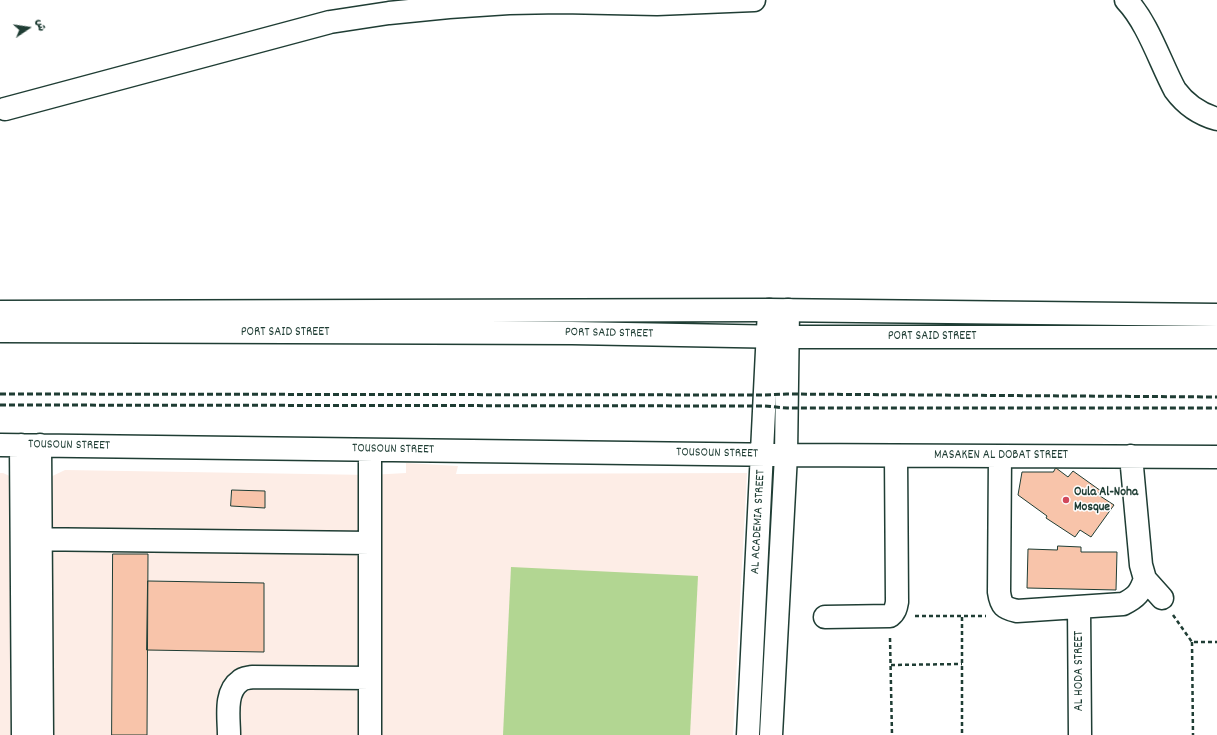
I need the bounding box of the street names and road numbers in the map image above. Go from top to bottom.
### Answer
street label: PORT SAID STREET [241,325,329,341]
street label: PORT SAID STREET [565,325,653,343]
street label: PORT SAID STREET [888,329,976,345]
street label: TOUSOUN STREET [28,437,110,455]
street label: TOUSOUN STREET [352,441,434,459]
street label: TOUSOUN STREET [676,445,758,463]
street label: MASAKEN AL DOBAT STREET [934,448,1068,464]
street label: AL ACADEMIA STREET [748,469,770,575]
street label: AL HODA STREET [1072,631,1088,711]

